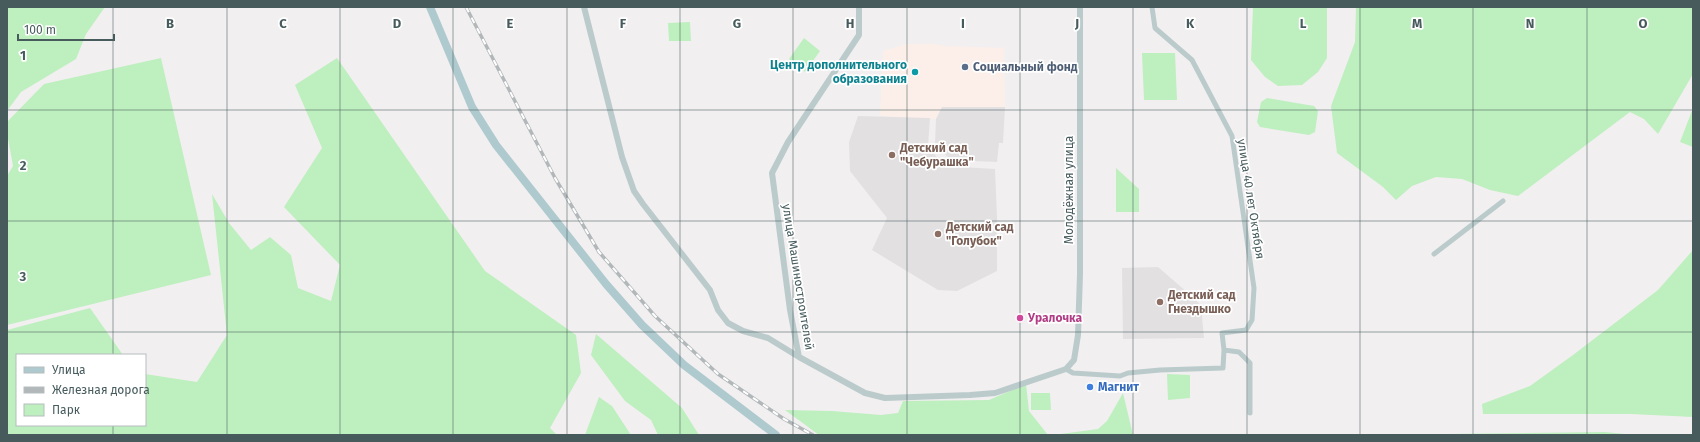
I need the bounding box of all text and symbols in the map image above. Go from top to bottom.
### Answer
scale bar [18,16,114,42]
text: B [166,16,174,31]
text: C [279,16,287,31]
text: D [393,16,402,31]
text: E [507,16,514,31]
text: F [620,16,627,31]
text: G [733,16,741,31]
text: H [846,16,854,31]
text: I [961,16,965,31]
text: J [1074,16,1079,31]
text: K [1186,16,1195,31]
text: L [1300,16,1307,31]
text: M [1412,16,1422,31]
text: N [1526,16,1534,31]
text: O [1639,16,1648,31]
text: 100 m [24,23,56,37]
text: 1 [20,48,26,63]
place label: Центр дополнительного образования [770,58,907,86]
place label: Социальный фонд [973,60,1078,74]
marker: Социальный фонд [960,62,970,72]
marker: Центр дополнительного образования [910,67,920,77]
street label: Молодёжная улица [1062,136,1076,244]
street label: улица 40 лет Октября [1235,138,1267,260]
place label: Детский сад "Чебурашка" [899,141,974,169]
marker: Детский сад "Чебурашка" [887,150,897,160]
text: 2 [20,158,27,173]
street label: улица Машиностроителей [780,203,816,351]
place label: Детский сад "Голубок" [945,220,1014,248]
marker: Детский сад "Голубок" [933,229,943,239]
text: 3 [19,269,27,284]
place label: Детский сад Гнездышко [1167,288,1236,316]
marker: Детский сад Гнездышко [1155,297,1165,307]
place label: Уралочка [1027,311,1082,325]
marker: Уралочка [1015,313,1025,323]
legend [16,354,146,426]
text: Улица [52,363,86,377]
place label: Магнит [1098,380,1139,394]
marker: Магнит [1085,382,1095,392]
text: Железная дорога [52,383,150,397]
text: Парк [52,403,81,417]

